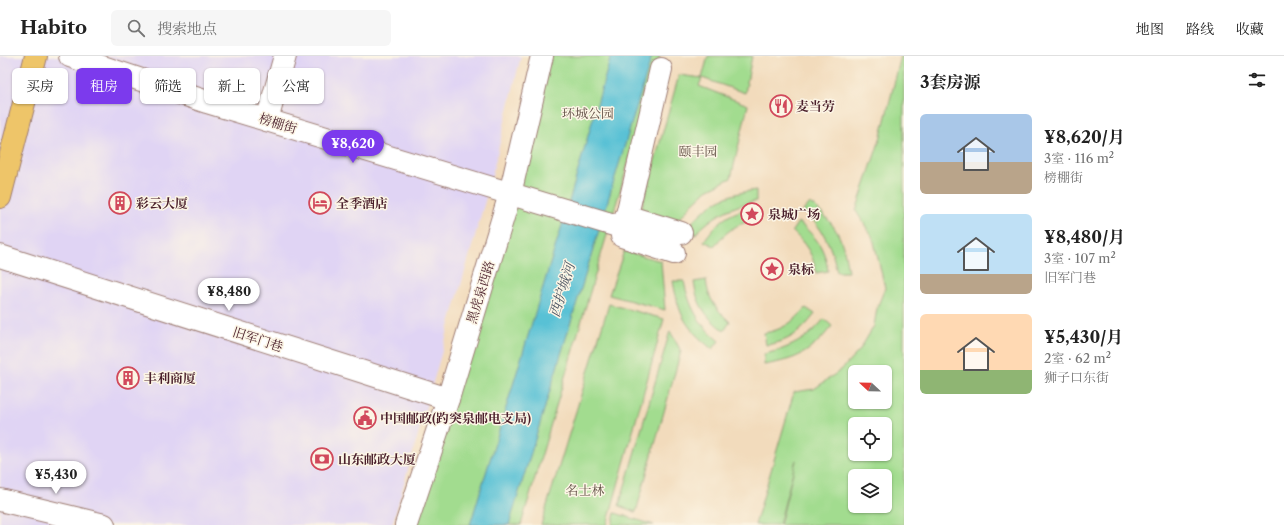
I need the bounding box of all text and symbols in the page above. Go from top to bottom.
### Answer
search box [111,10,391,46]
text: Habito [20,16,87,39]
icon: search [125,17,147,39]
text: 搜索地点 [157,19,217,38]
text: 地图 [1136,20,1164,38]
text: 路线 [1186,20,1214,38]
text: 收藏 [1236,20,1264,38]
chip: 买房 [12,68,68,104]
chip: 租房 [76,68,132,104]
chip: 筛选 [140,68,196,104]
chip: 新上 [204,68,260,104]
chip: 公寓 [268,68,324,104]
icon: filters [1246,69,1268,91]
text: 3套房源 [920,72,981,92]
restaurant icon: 麦当劳 [768,93,794,119]
place label: 麦当劳 [796,98,835,114]
park label: 环城公园 [562,105,614,121]
street label: 榜棚街 [257,110,299,136]
text: ¥8,620/月 [1044,127,1125,147]
pin: ¥8,620 [320,130,386,164]
icon: home [952,130,1000,178]
text: ¥8,620 [331,135,375,151]
park label: 颐丰园 [678,143,718,159]
text: 3室 · 116 m² [1044,150,1114,166]
text: 榜棚街 [1044,169,1083,185]
building icon: 彩云大厦 [107,190,133,216]
hotel icon: 全季酒店 [307,190,333,216]
place label: 彩云大厦 [136,195,188,211]
place label: 全季酒店 [336,195,388,211]
place icon: 泉城广场 [739,201,765,227]
place label: 泉城广场 [768,206,820,222]
text: ¥8,480/月 [1044,227,1125,247]
icon: home [952,230,1000,278]
text: 3室 · 107 m² [1044,250,1116,266]
place icon: 泉标 [759,256,785,282]
water label: 西护城河 [545,258,580,319]
street label: 黑虎泉西路 [463,259,497,325]
place label: 泉标 [788,261,814,277]
text: 旧军门巷 [1044,269,1096,285]
pin: ¥8,480 [196,278,262,312]
text: ¥8,480 [207,283,251,299]
street label: 旧军门巷 [231,323,285,355]
text: ¥5,430/月 [1044,327,1123,347]
icon: home [952,330,1000,378]
text: 2室 · 62 m² [1044,350,1111,366]
building icon: 丰利商厦 [115,365,141,391]
north arrow [848,365,892,409]
map controls [848,365,892,513]
text: 狮子口东街 [1044,369,1109,385]
place label: 丰利商厦 [144,370,196,386]
public building icon: 中国邮政(趵突泉邮电支局) [352,405,378,431]
place label: 中国邮政(趵突泉邮电支局) [380,410,531,426]
button: locate [848,417,892,461]
bank icon: 山东邮政大厦 [309,446,335,472]
place label: 山东邮政大厦 [338,451,416,467]
pin: ¥5,430 [23,461,89,495]
text: ¥5,430 [35,466,78,482]
button: layers [848,469,892,513]
park label: 名士林 [565,482,605,498]

